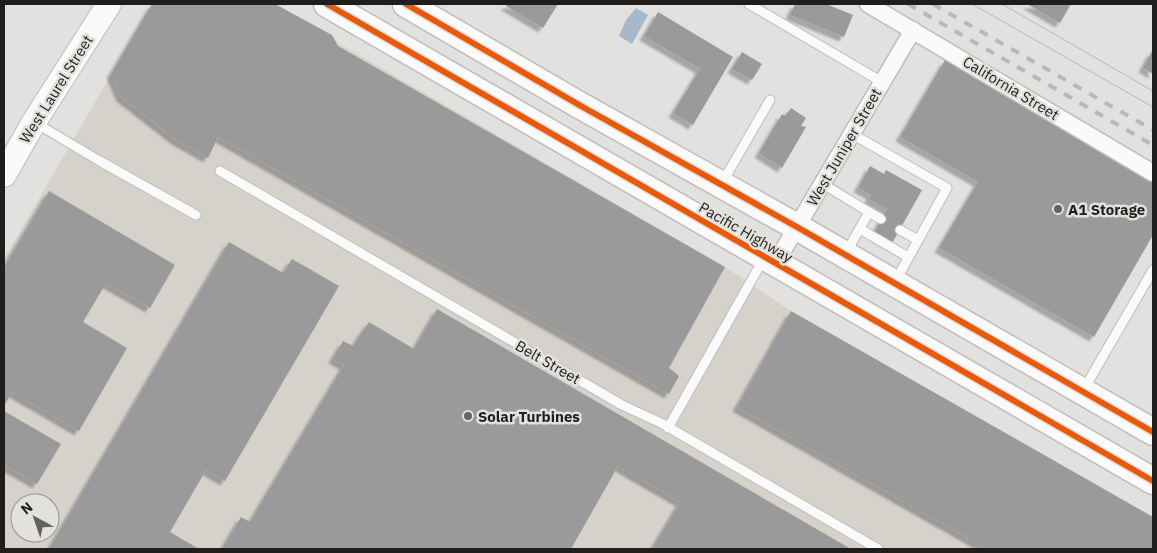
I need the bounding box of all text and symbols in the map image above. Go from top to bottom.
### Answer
street label: West Laurel Street [15,31,97,147]
street label: California Street [959,52,1063,124]
street label: West Juniper Street [803,85,885,209]
street label: Pacific Highway [696,197,797,267]
place label: A1 Storage [1068,200,1145,219]
marker: A1 Storage [1052,203,1064,215]
street label: Belt Street [512,336,584,388]
place label: Solar Turbines [478,407,580,426]
marker: Solar Turbines [462,410,474,422]
north arrow [10,493,60,543]
text: N [17,498,36,518]

